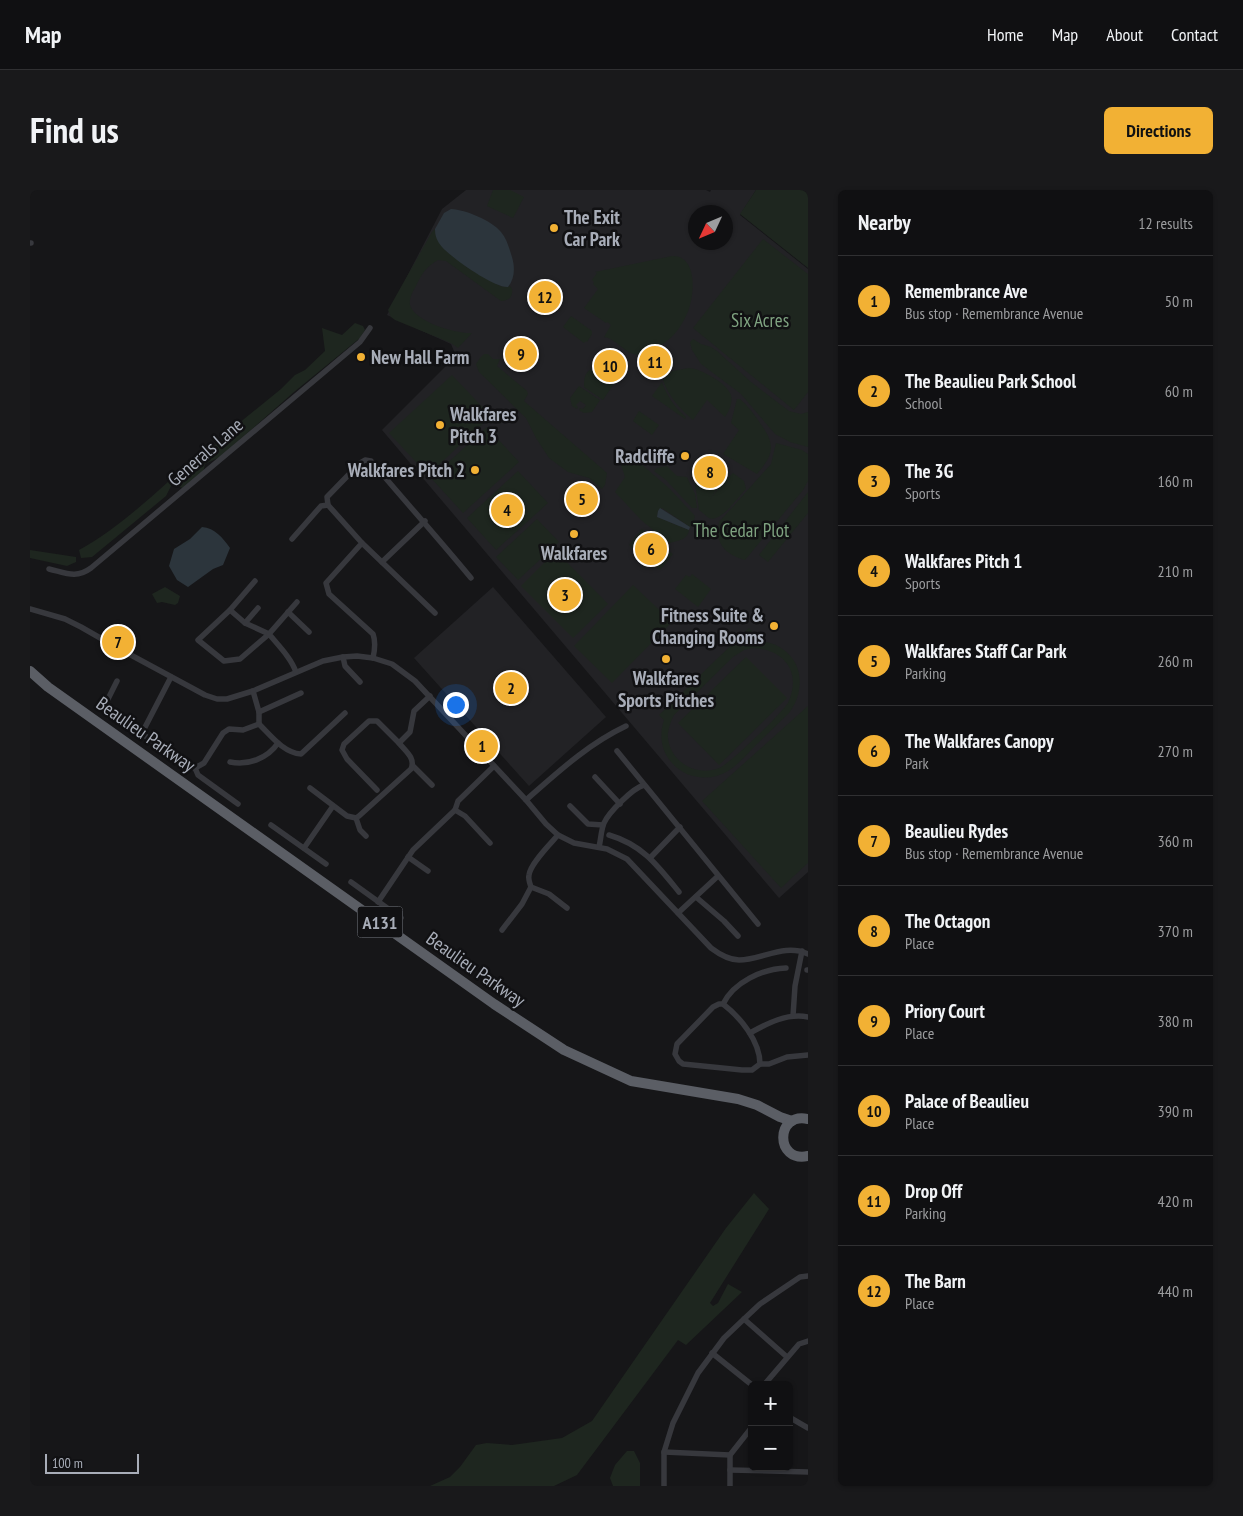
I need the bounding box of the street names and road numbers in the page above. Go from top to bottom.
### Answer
street label: Generals Lane [162,413,248,491]
street label: Beaulieu Parkway [92,691,201,777]
road number: A131 [358,906,402,938]
street label: Beaulieu Parkway [422,926,531,1012]

